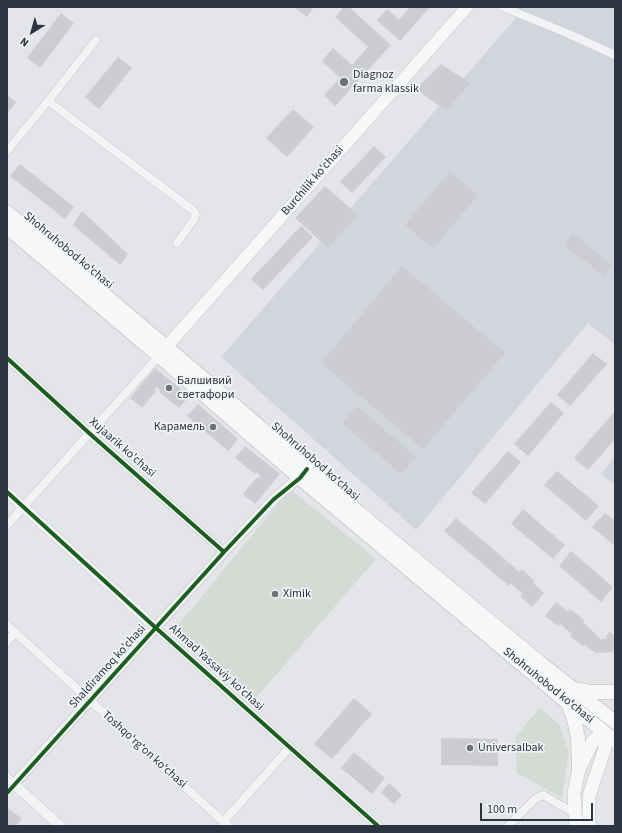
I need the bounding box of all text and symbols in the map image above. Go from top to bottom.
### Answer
north arrow [12,12,52,52]
text: N [17,34,32,50]
place label: Diagnoz farma klassik [353,68,419,96]
marker: Diagnoz farma klassik [338,76,350,88]
street label: Burchilik ko'chasi [279,143,347,219]
street label: Shohruhobod koʻchasi [20,209,116,293]
place label: Балшивий светафори [177,374,234,402]
marker: Балшивий светафори [164,383,174,393]
street label: Xujaarik ko'chasi [86,415,158,481]
place label: Карамель [154,420,205,434]
street label: Shohruhobod koʻchasi [268,420,362,504]
marker: Карамель [208,422,218,432]
place label: Ximik [283,587,311,601]
marker: Ximik [270,589,280,599]
street label: Shaldiramoq ko'chasi [67,622,149,712]
street label: Ahmad Yassaviy ko'chasi [166,622,266,714]
street label: Shohruhobod koʻchasi [500,645,596,727]
street label: Toshqoʻrgʻon koʻchasi [99,708,189,792]
place label: Universalbak [478,741,543,755]
marker: Universalbak [465,743,475,753]
scale bar [482,795,595,821]
text: 100 m [487,801,517,818]

